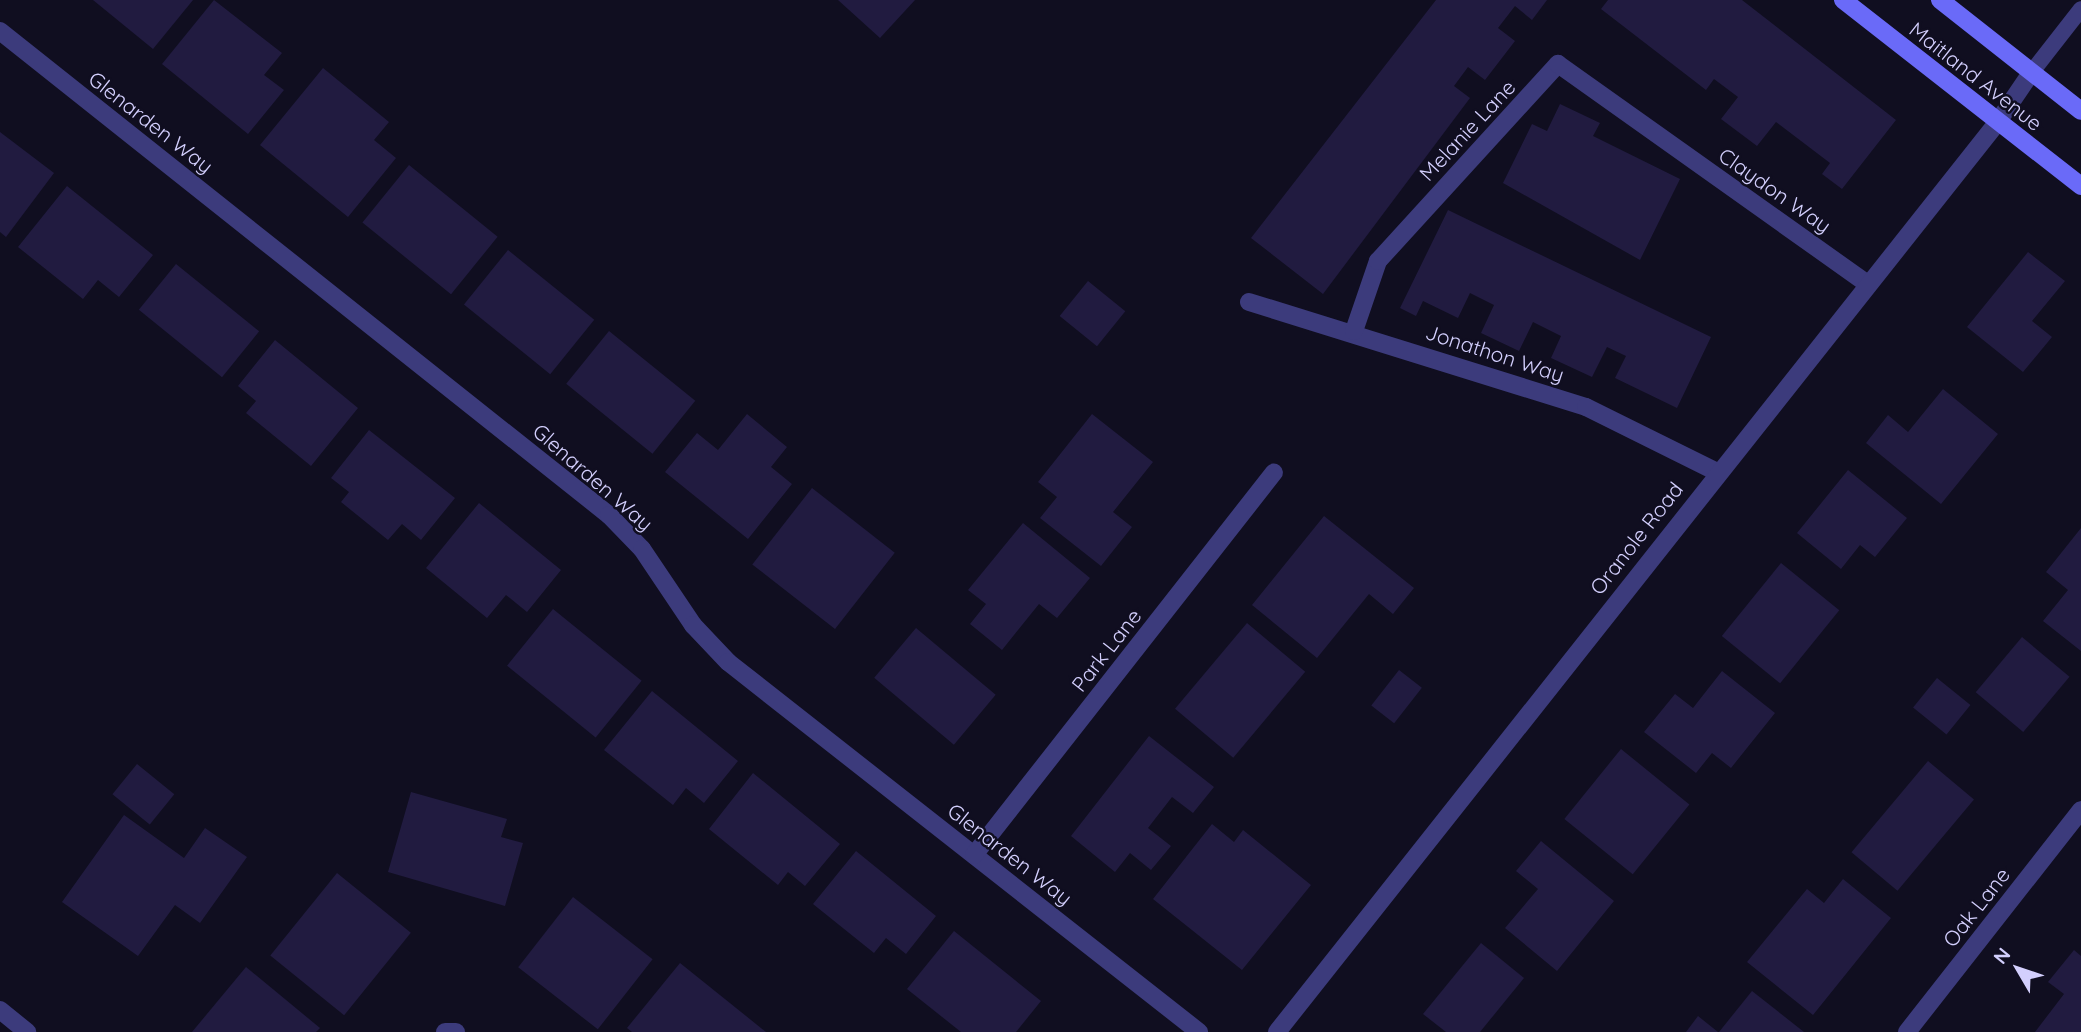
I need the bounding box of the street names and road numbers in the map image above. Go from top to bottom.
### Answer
street label: Maitland Avenue [1905,16,2047,136]
street label: Glenarden Way [84,66,218,178]
street label: Melanie Lane [1414,74,1520,186]
street label: Claydon Way [1714,142,1836,238]
street label: Jonathon Way [1423,319,1567,387]
street label: Glenarden Way [528,418,658,536]
street label: Oranole Road [1584,477,1688,599]
street label: Park Lane [1066,604,1146,696]
street label: Glenarden Way [943,798,1077,910]
street label: Oak Lane [1937,862,2015,952]

